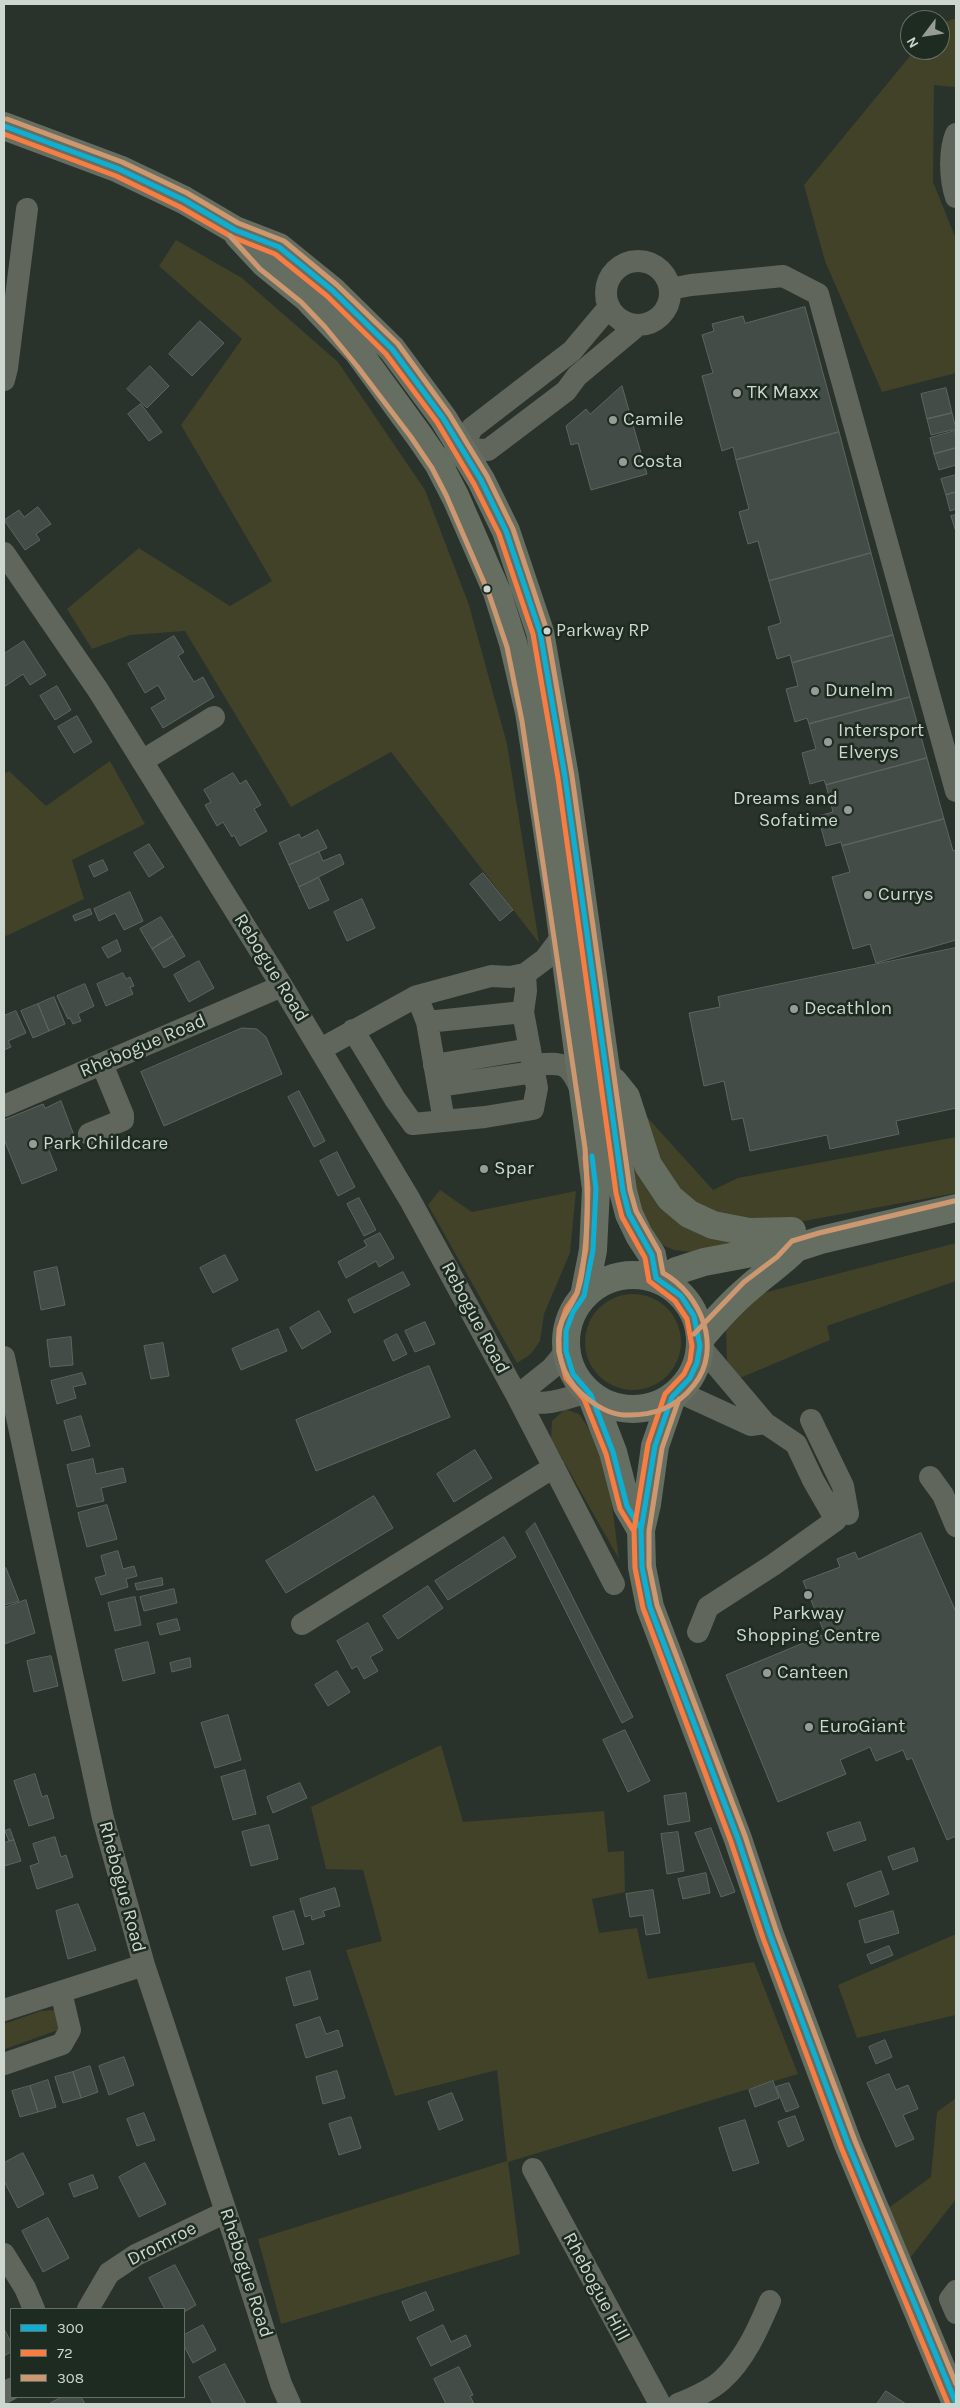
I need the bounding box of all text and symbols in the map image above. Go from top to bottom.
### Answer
north arrow [900,10,950,60]
text: N [903,34,922,51]
place label: TK Maxx [747,382,819,404]
marker: TK Maxx [731,387,743,399]
place label: Camile [623,409,684,431]
marker: Camile [607,414,619,426]
place label: Costa [633,451,683,473]
marker: Costa [617,456,629,468]
unlabelled marker [482,584,492,594]
place label: Parkway RP [556,620,649,642]
marker: Parkway RP [542,626,552,636]
place label: Dunelm [825,680,893,702]
marker: Dunelm [809,685,821,697]
place label: Intersport Elverys [838,720,924,764]
marker: Intersport Elverys [822,736,834,748]
place label: Dreams and Sofatime [733,788,838,832]
marker: Dreams and Sofatime [842,804,854,816]
place label: Currys [878,884,934,906]
marker: Currys [862,889,874,901]
street label: Rebogue Road [229,910,313,1026]
place label: Decathlon [804,998,892,1020]
marker: Decathlon [788,1003,800,1015]
street label: Rhebogue Road [77,1009,209,1083]
place label: Park Childcare [43,1133,168,1155]
marker: Park Childcare [27,1138,39,1150]
place label: Spar [494,1158,534,1180]
marker: Spar [478,1163,490,1175]
street label: Rebogue Road [436,1258,514,1378]
marker: Parkway Shopping Centre [802,1589,814,1601]
place label: Parkway Shopping Centre [736,1603,880,1647]
place label: Canteen [777,1662,849,1684]
marker: Canteen [761,1667,773,1679]
place label: EuroGiant [819,1716,905,1738]
marker: EuroGiant [803,1721,815,1733]
street label: Rhebogue Road [94,1819,150,1955]
street label: Rhebogue Road [214,2205,278,2341]
street label: Dromroe [124,2217,200,2271]
street label: Rhebogue Hill [558,2229,634,2345]
legend [10,2308,185,2398]
text: 300 [57,2319,84,2337]
text: 72 [57,2344,73,2362]
text: 308 [57,2369,84,2387]

